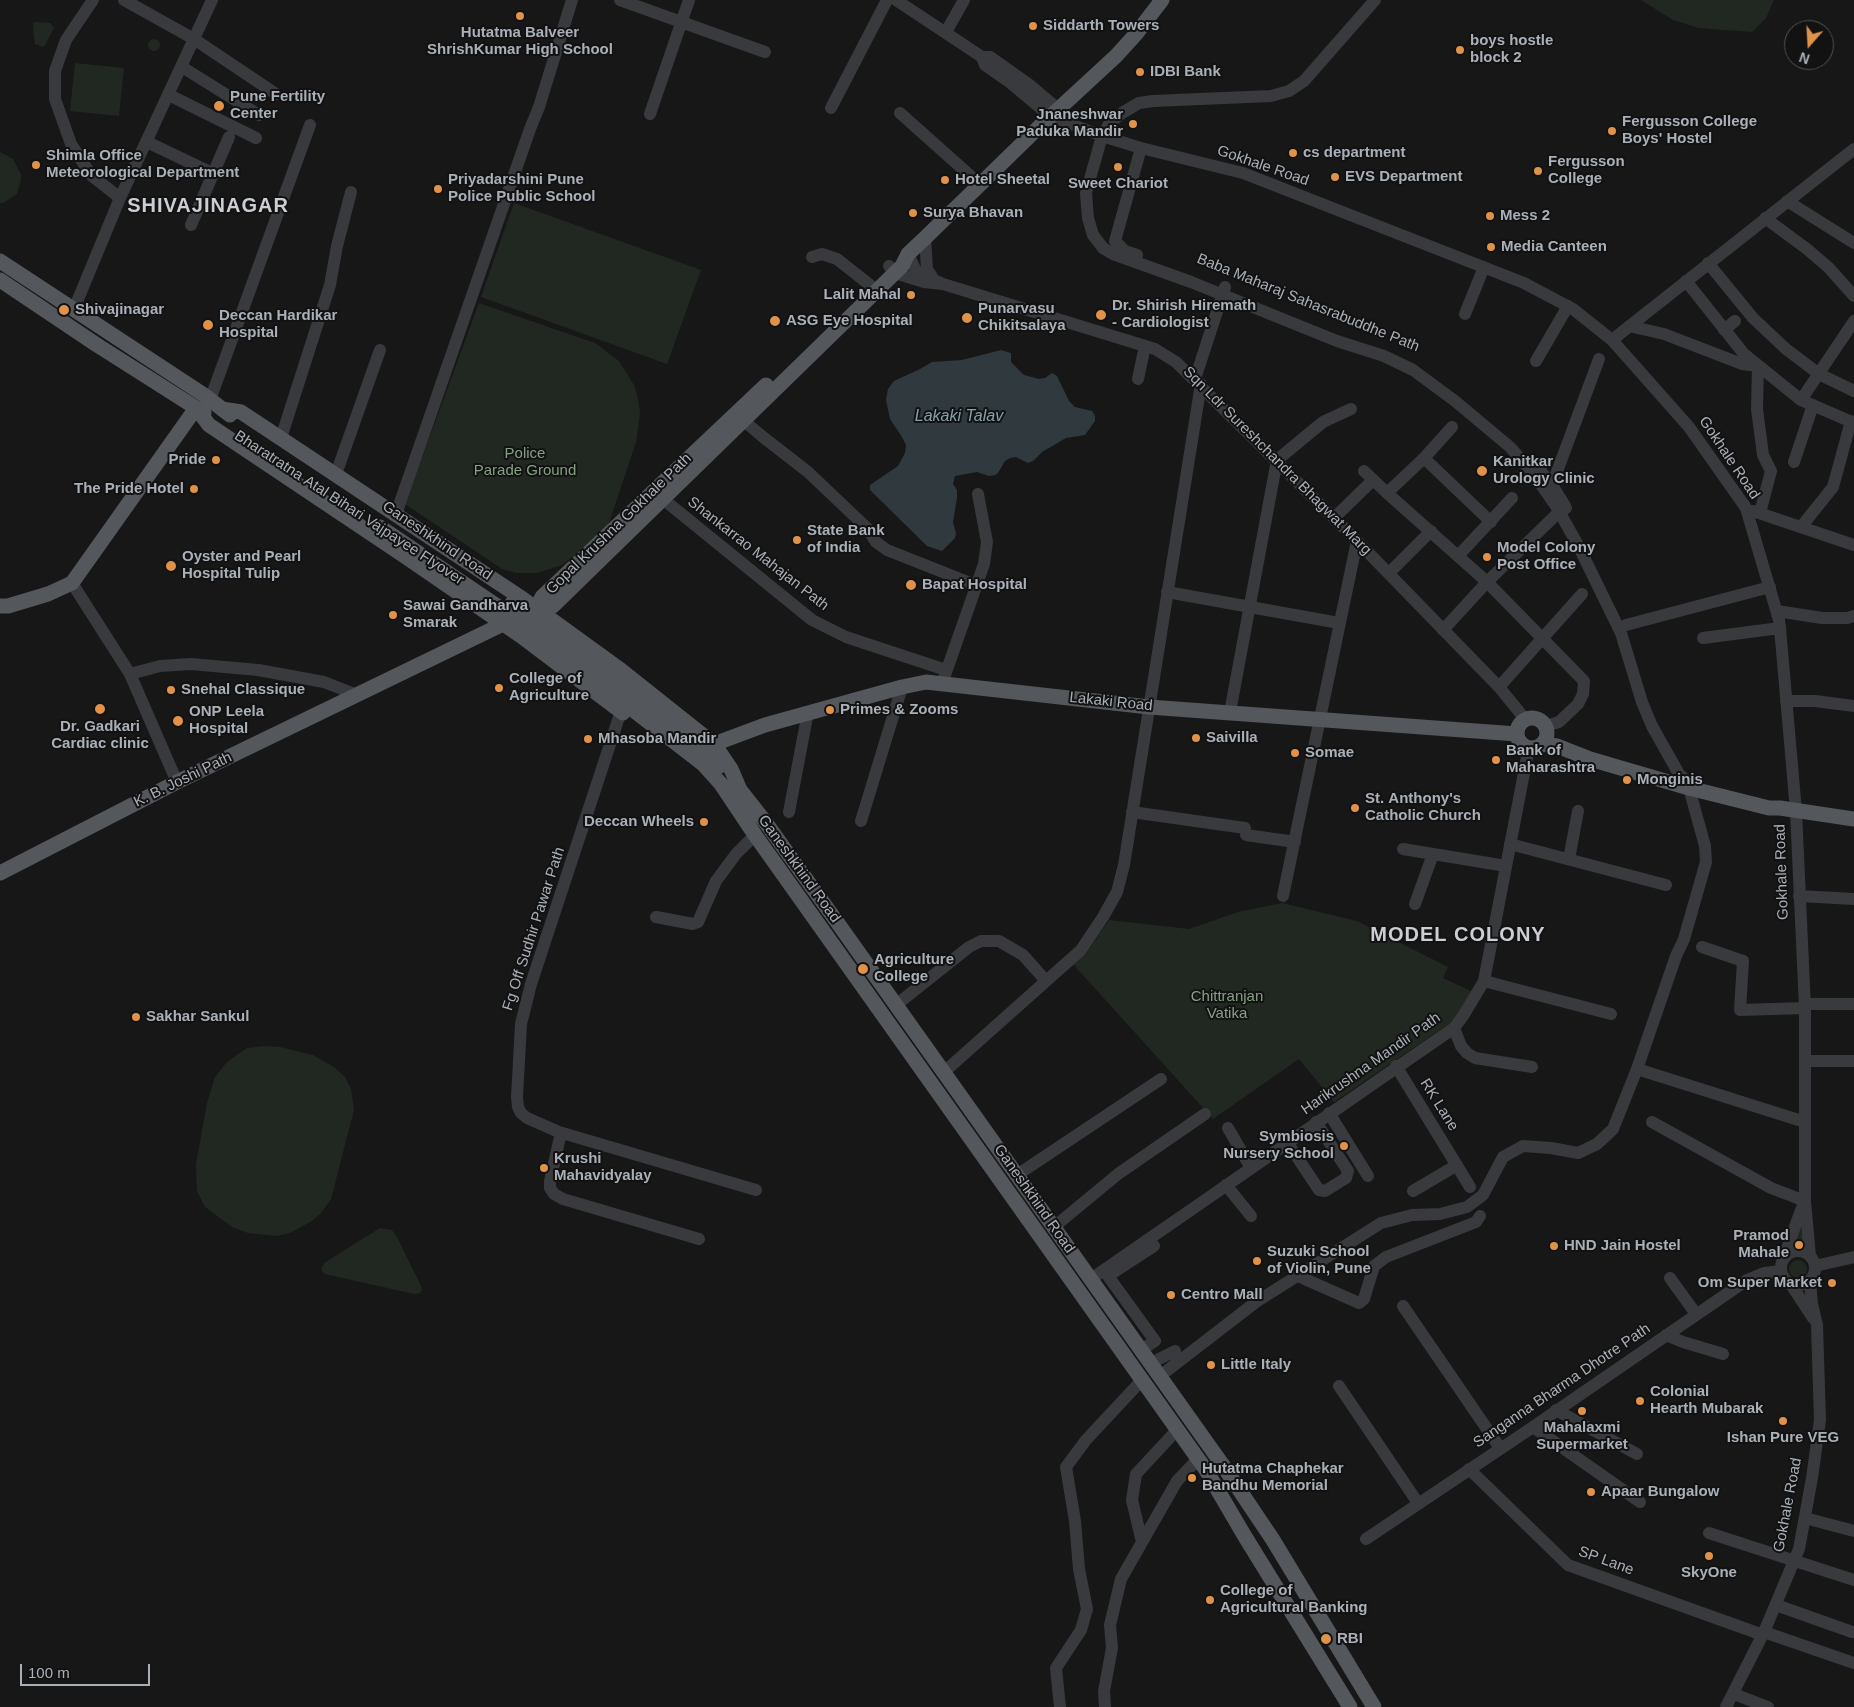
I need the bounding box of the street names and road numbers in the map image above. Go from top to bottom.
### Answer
street label: Gokhale Road [1215,142,1311,190]
street label: Baba Maharaj Sahasrabuddhe Path [1194,250,1422,356]
street label: Sqn Ldr Sureshchandra Bhagwat Marg [1179,363,1375,559]
street label: Gokhale Road [1695,413,1763,503]
street label: Bharatratna Atal Bihari Vajpayee Flyover [231,427,467,589]
street label: Gopal Krushna Gokhale Path [543,450,695,598]
street label: Shankarrao Mahajan Path [684,493,832,615]
street label: Ganeshkhind Road [379,498,495,584]
street label: Lakaki Road [1069,689,1153,715]
street label: K. B. Joshi Path [131,749,235,811]
street label: Ganeshkhind Road [754,812,844,926]
street label: Gokhale Road [1771,824,1793,920]
street label: Fg Off Sudhir Pawar Path [499,845,569,1013]
street label: Harikrushna Mandir Path [1298,1009,1444,1119]
street label: RK Lane [1416,1075,1462,1135]
street label: Ganeshkhind Road [990,1141,1078,1257]
street label: Sanganna Bharma Dhotre Path [1470,1320,1654,1452]
street label: Gokhale Road [1770,1456,1806,1554]
street label: SP Lane [1576,1543,1636,1579]

